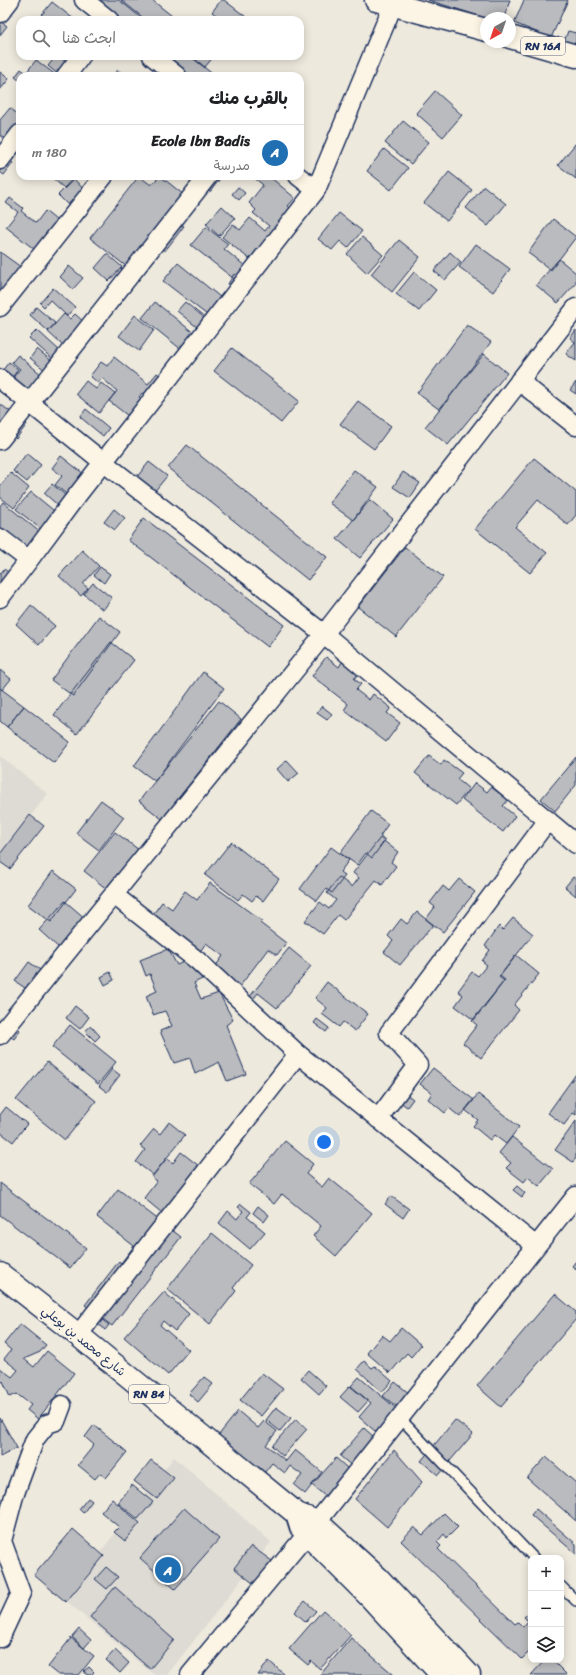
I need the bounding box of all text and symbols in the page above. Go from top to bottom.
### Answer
north arrow [480,12,516,48]
search box [16,16,304,60]
text: ابحث هنا [62,25,116,51]
icon: search [30,27,52,49]
road number: RN 16A [521,37,565,55]
text: بالقرب منك [209,83,288,113]
text: Ecole Ibn Badis [151,128,250,154]
text: 180 m [32,141,67,164]
text: A [271,141,279,164]
text: مدرسة [214,154,250,177]
your location [314,1132,334,1152]
street label: شارع محمد بن بوعلي [37,1300,131,1382]
road number: RN 84 [129,1385,169,1403]
pin: A [155,1555,181,1585]
map controls [528,1555,564,1663]
button: + [528,1555,564,1591]
button: − [528,1591,564,1627]
button: layers [528,1627,564,1663]

